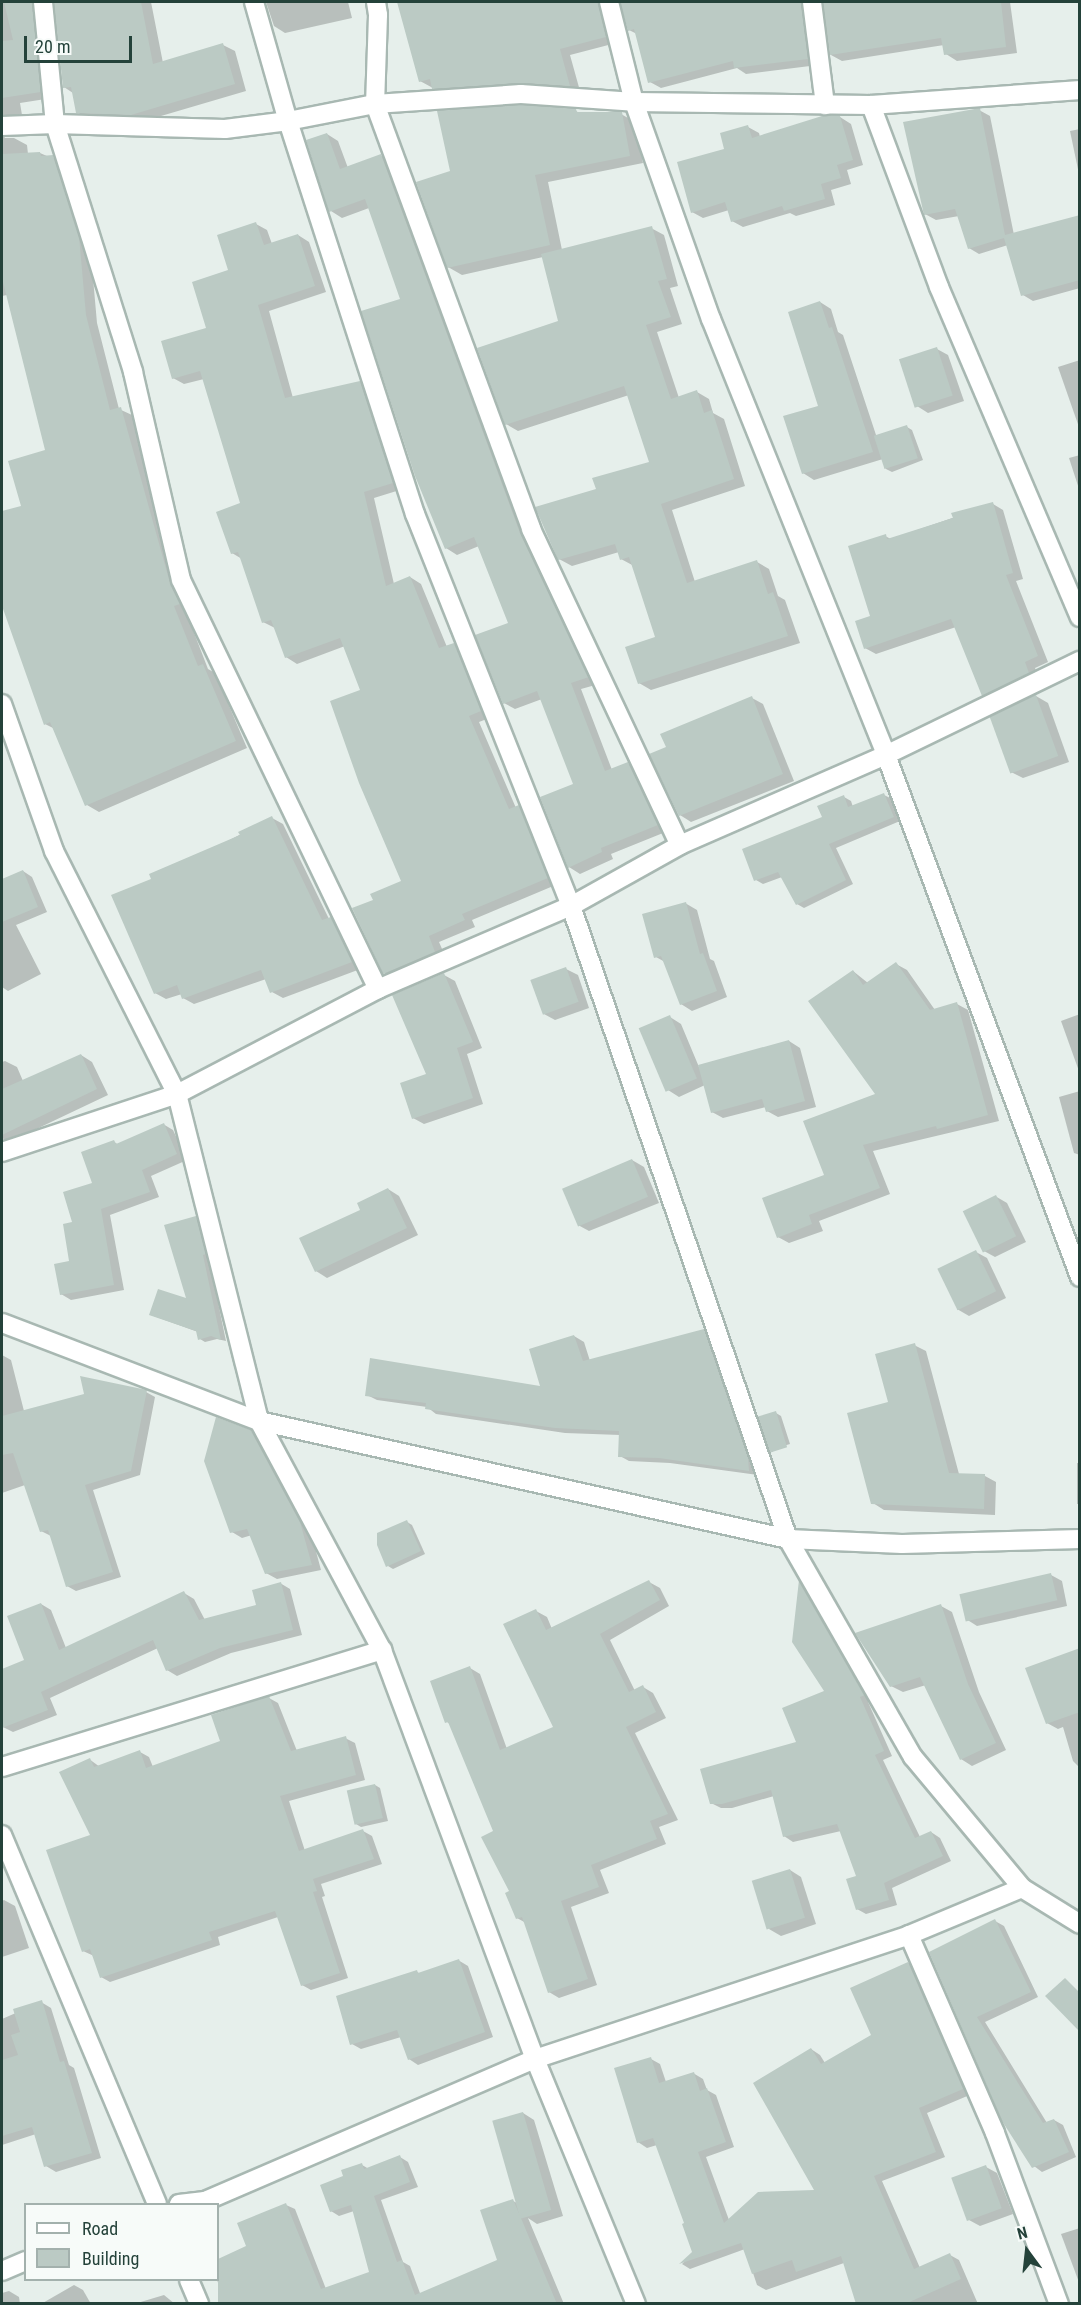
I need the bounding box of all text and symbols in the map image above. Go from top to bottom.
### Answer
scale bar [27,24,135,62]
text: 20 m [35,36,70,57]
legend [24,2203,219,2281]
text: Road [82,2218,118,2239]
north arrow [997,2221,1057,2281]
text: N [1015,2223,1029,2244]
text: Building [82,2248,139,2269]

